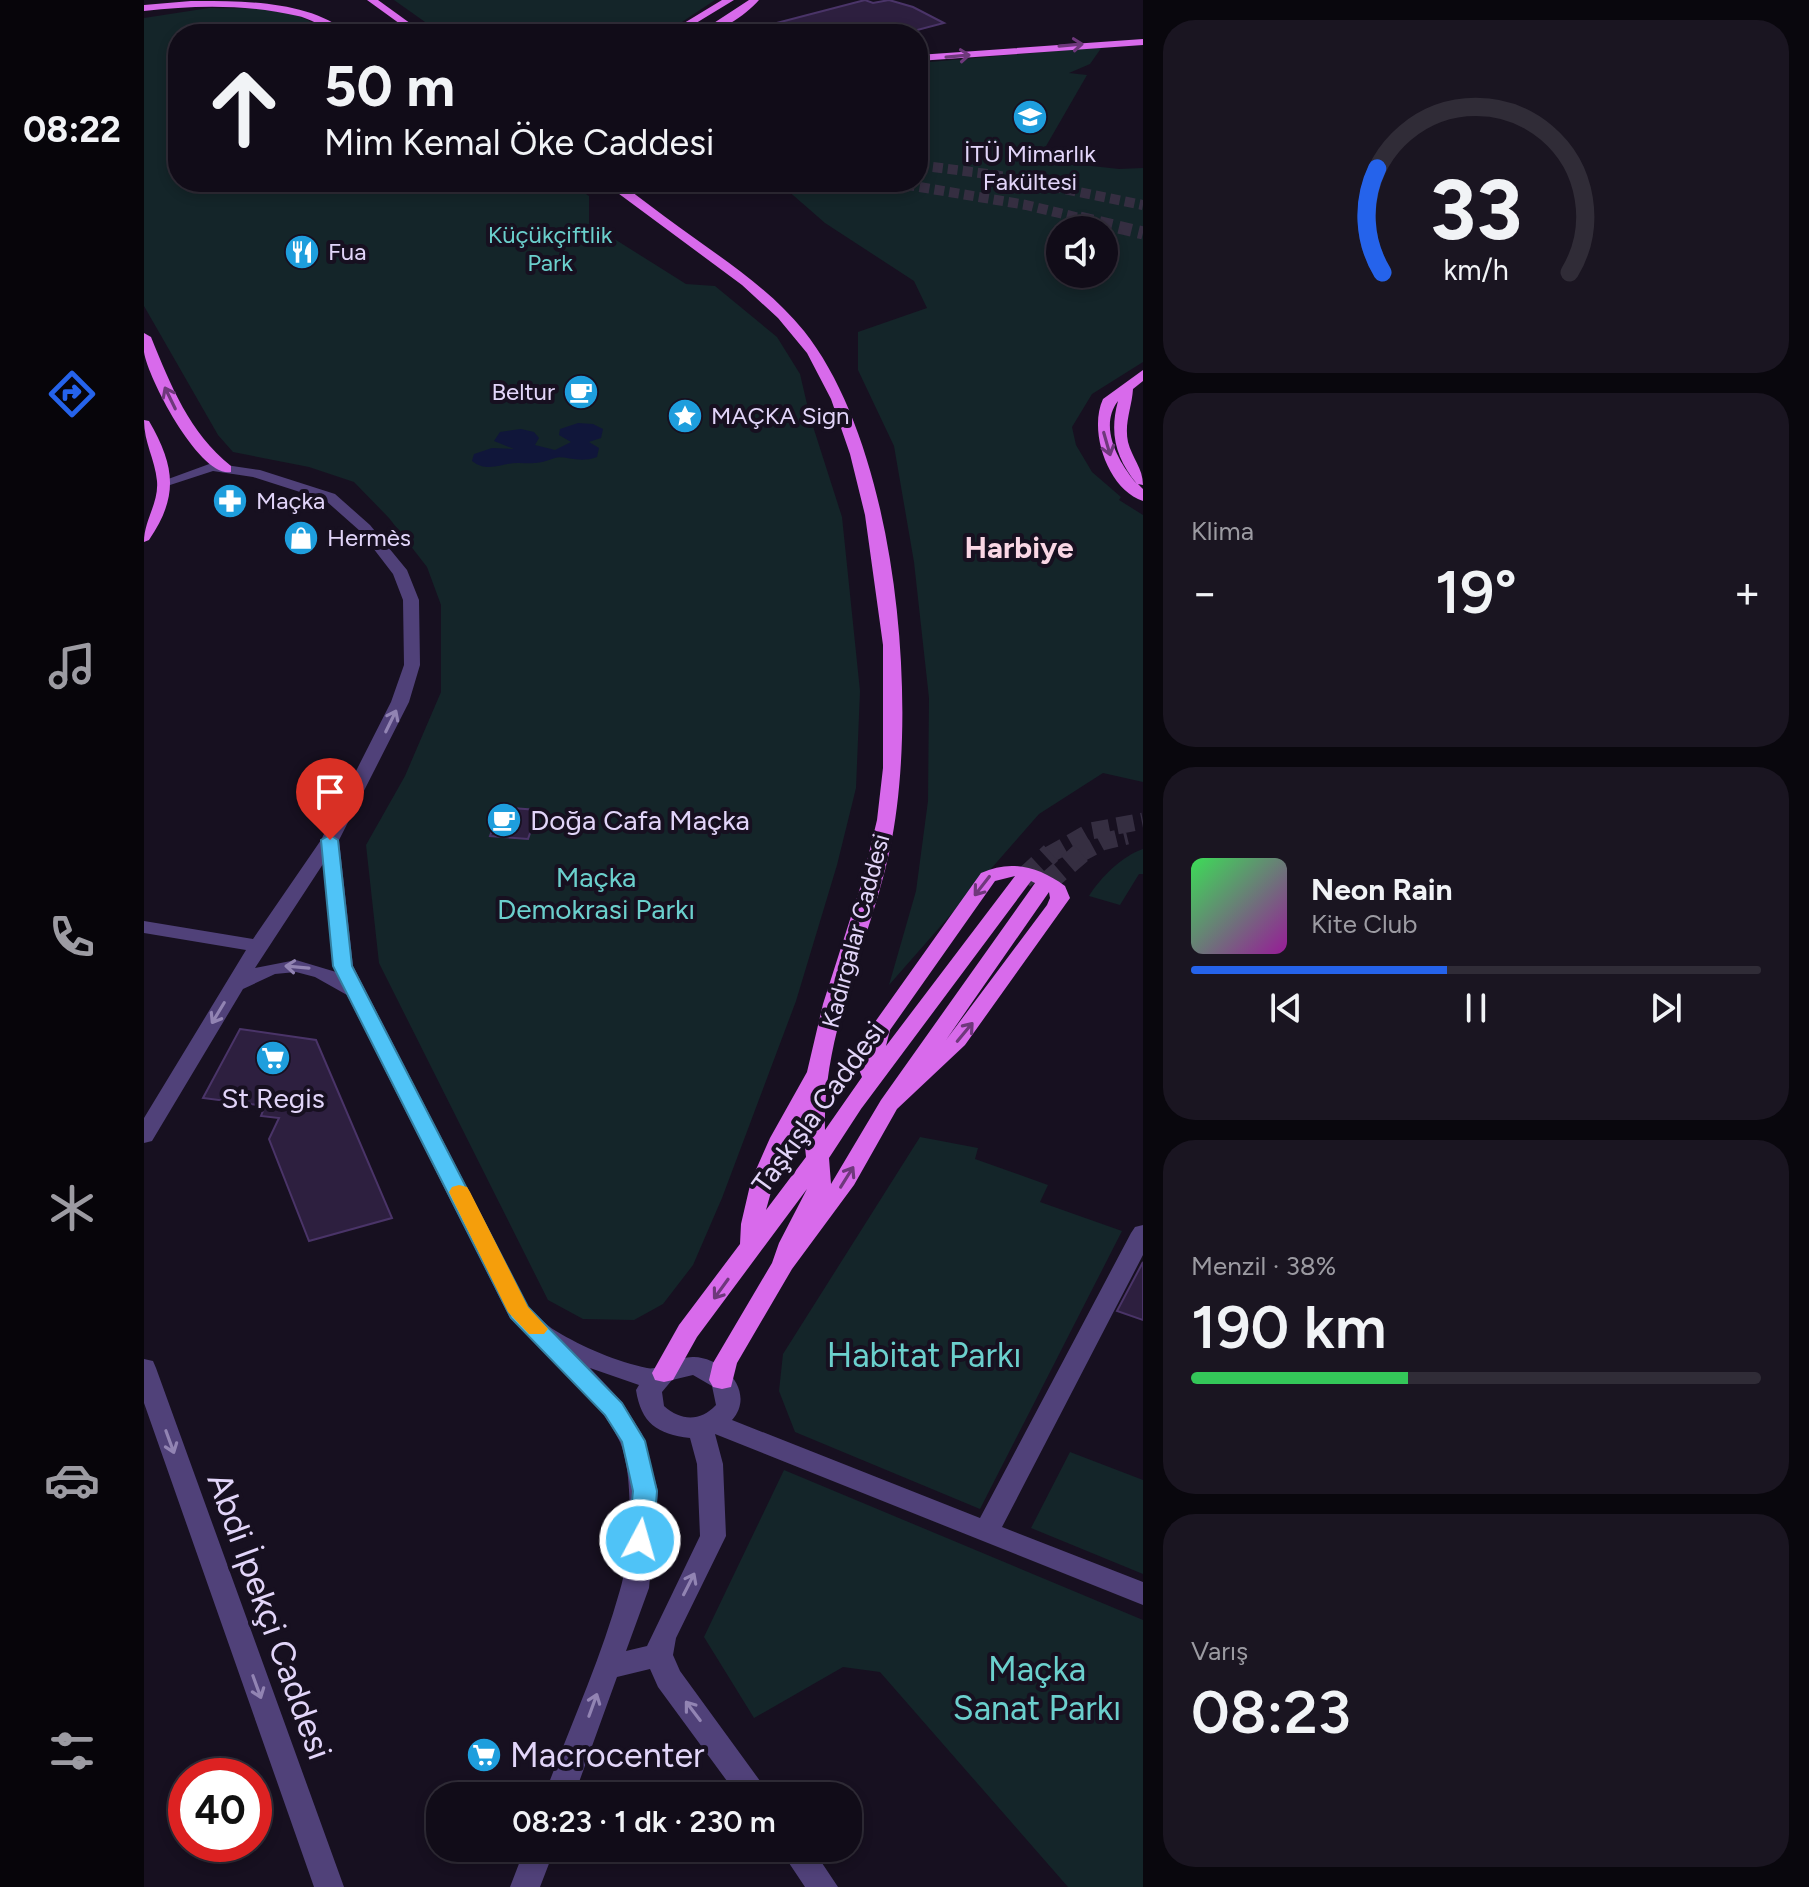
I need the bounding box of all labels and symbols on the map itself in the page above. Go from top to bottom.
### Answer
one-way arrow [1057,37,1084,52]
one-way arrow [944,48,971,63]
school or university icon: İTÜ Mimarlık Fakültesi [1011,98,1049,136]
place label: İTÜ Mimarlık Fakültesi [964,139,1096,196]
park label: Küçükçiftlik Park [488,220,613,277]
restaurant icon: Fua [283,233,321,271]
place label: Fua [328,237,366,266]
cafe icon: Beltur [562,373,600,411]
place label: Beltur [491,377,555,406]
one-way arrow [162,386,178,410]
place icon: MAÇKA Sign [666,397,704,435]
place label: MAÇKA Sign [711,401,849,430]
one-way arrow [1100,431,1115,457]
pharmacy icon: Maçka [211,482,249,520]
place label: Maçka [256,486,325,515]
shop icon: Hermès [282,519,320,557]
place label: Hermès [327,523,411,552]
district label: Harbiye [964,529,1074,566]
one-way arrow [384,709,399,733]
pin [296,758,364,840]
cafe icon: Doğa Cafa Maçka [485,801,523,839]
place label: Doğa Cafa Maçka [530,803,750,837]
street label: Kadırgalar Caddesi [816,831,895,1031]
park label: Maçka Demokrasi Parkı [497,860,695,926]
one-way arrow [974,875,991,896]
one-way arrow [284,959,311,974]
one-way arrow [210,1001,226,1024]
street label: Taşkışla Caddesi [744,1015,892,1199]
one-way arrow [956,1022,974,1042]
supermarket icon: St Regis [254,1039,292,1077]
place label: St Regis [221,1081,325,1115]
one-way arrow [839,1166,855,1189]
one-way arrow [712,1278,729,1300]
park label: Habitat Parkı [827,1335,1021,1376]
one-way arrow [164,1429,178,1454]
street label: Abdi İpekçi Caddesi [199,1467,340,1765]
position arrow [598,1498,682,1582]
one-way arrow [682,1572,697,1596]
park label: Maçka Sanat Parkı [953,1649,1121,1729]
one-way arrow [251,1674,266,1699]
one-way arrow [587,1694,601,1718]
one-way arrow [684,1701,701,1722]
place label: Macrocenter [510,1735,705,1776]
supermarket icon: Macrocenter [465,1736,503,1774]
speed limit sign: 40 [168,1758,272,1862]

